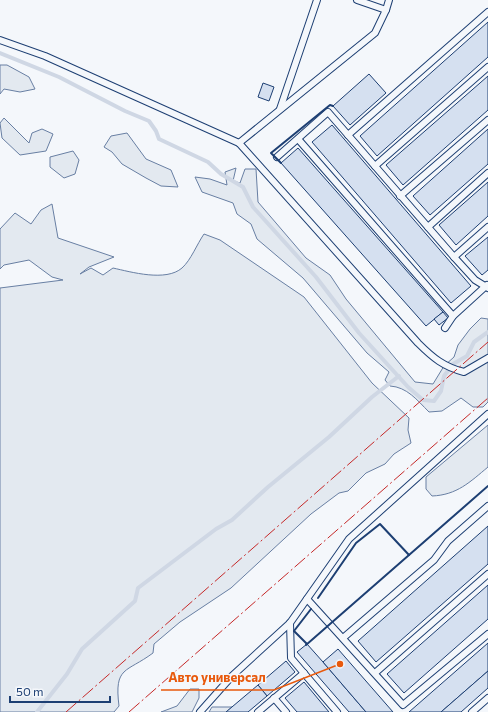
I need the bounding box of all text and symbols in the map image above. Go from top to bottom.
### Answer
callout: Авто универсал [161,665,274,690]
text: Авто универсал [168,669,266,685]
scale bar [10,678,110,704]
text: 50 m [16,684,44,698]

